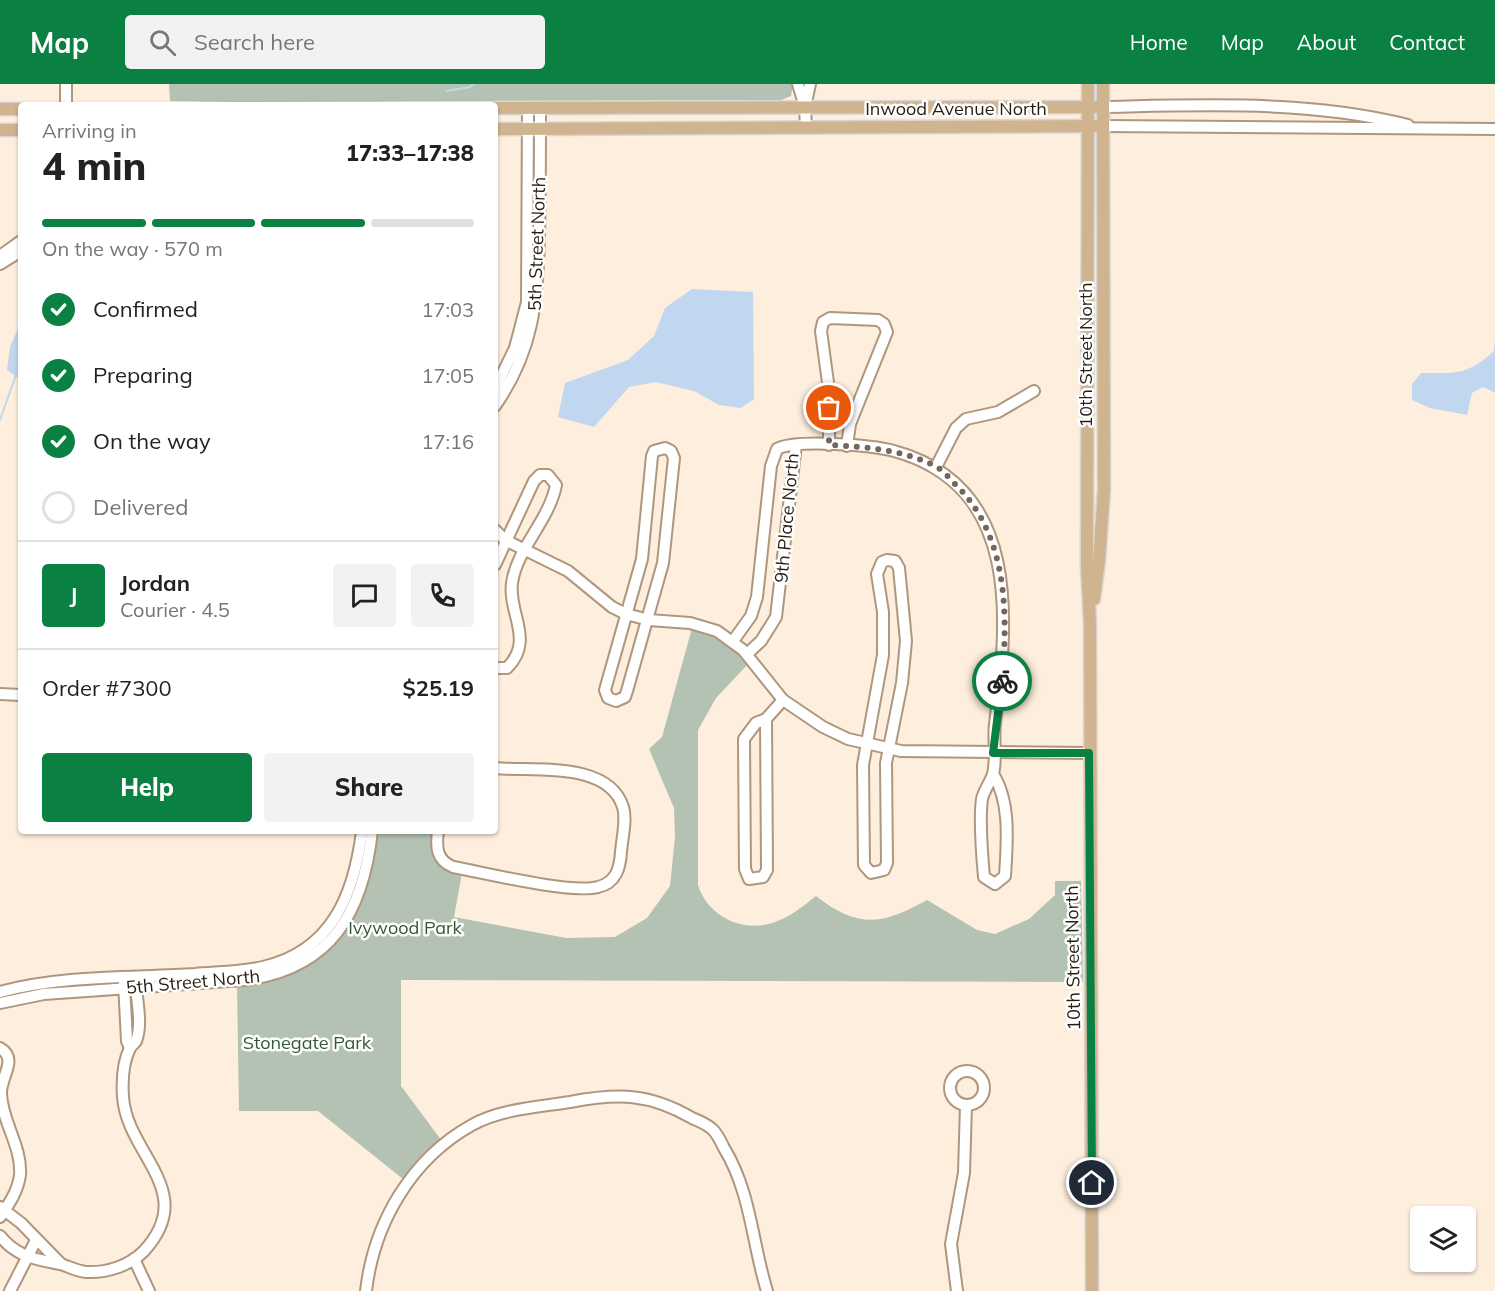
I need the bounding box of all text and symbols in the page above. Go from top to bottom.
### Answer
search box [125,15,545,69]
text: Map [30,25,89,60]
icon: search [146,26,179,59]
text: Search here [194,28,315,56]
text: Home [1130,29,1188,55]
text: Map [1221,29,1264,55]
text: About [1297,29,1356,55]
text: Contact [1389,29,1465,55]
street label: Inwood Avenue North [865,97,1047,120]
text: Arriving in [42,118,137,143]
text: 17:33–17:38 [346,139,474,167]
text: 4 min [42,141,147,190]
street label: 5th Street North [523,176,550,312]
text: On the way · 570 m [42,236,223,261]
street label: 10th Street North [1074,282,1097,428]
icon: check [42,293,75,326]
text: Confirmed [93,295,198,323]
text: 17:03 [421,297,474,322]
icon: check [42,359,75,392]
text: Preparing [93,361,193,389]
text: 17:05 [421,363,474,388]
pin [803,382,854,433]
icon: bag [812,391,845,424]
icon: check [42,425,75,458]
text: On the way [93,427,211,455]
text: 17:16 [421,429,474,454]
street label: 9th Place North [769,452,804,584]
text: Delivered [93,493,188,521]
button: chat [333,564,396,627]
button: phone [411,564,474,627]
text: Jordan [120,569,190,597]
text: J [70,581,77,609]
text: Courier · 4.5 [120,597,230,622]
courier [972,651,1032,711]
icon: bike [986,665,1019,698]
text: Order #7300 [42,674,172,702]
text: $25.19 [403,674,474,702]
button: Help [42,753,252,822]
button: Share [264,753,474,822]
street label: 10th Street North [1060,885,1085,1031]
park label: Ivywood Park [348,916,463,939]
street label: 5th Street North [125,964,261,999]
park label: Stonegate Park [243,1031,372,1054]
pin [1066,1157,1117,1208]
icon: home [1075,1166,1108,1199]
map controls [1410,1206,1476,1272]
button: layers [1410,1206,1476,1272]

